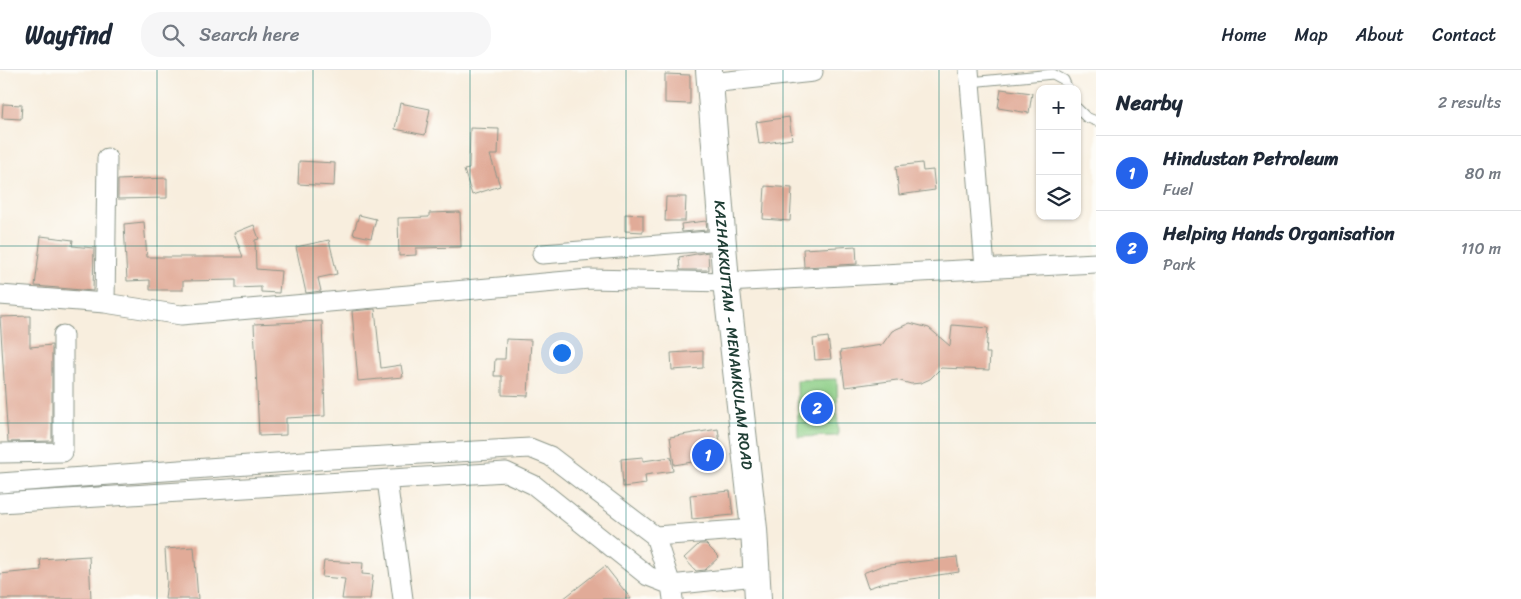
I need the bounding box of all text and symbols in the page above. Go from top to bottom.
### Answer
search box [141,12,491,57]
text: Wayfind [25,14,111,56]
text: Search here [199,18,299,51]
text: Home [1222,19,1267,51]
text: Map [1295,19,1328,51]
text: About [1356,19,1404,51]
text: Contact [1432,19,1496,51]
icon: search [159,21,187,49]
text: Nearby [1116,84,1182,122]
map controls [1036,85,1081,220]
button: + [1036,85,1081,130]
text: 2 results [1438,88,1501,117]
button: − [1036,130,1081,175]
text: Hindustan Petroleum [1163,142,1339,175]
text: 1 [1129,159,1135,188]
text: 80 m [1465,159,1501,188]
button: layers [1036,175,1081,220]
text: Fuel [1163,175,1193,204]
street label: KAZHAKKUTTAM - MENAMKULAM ROAD [706,199,760,471]
text: Helping Hands Organisation [1163,217,1394,250]
text: 2 [1127,234,1137,263]
text: 110 m [1461,234,1501,263]
text: Park [1163,250,1196,279]
your location [549,340,575,366]
pin: 2 [801,389,833,427]
pin: 1 [692,436,724,474]

